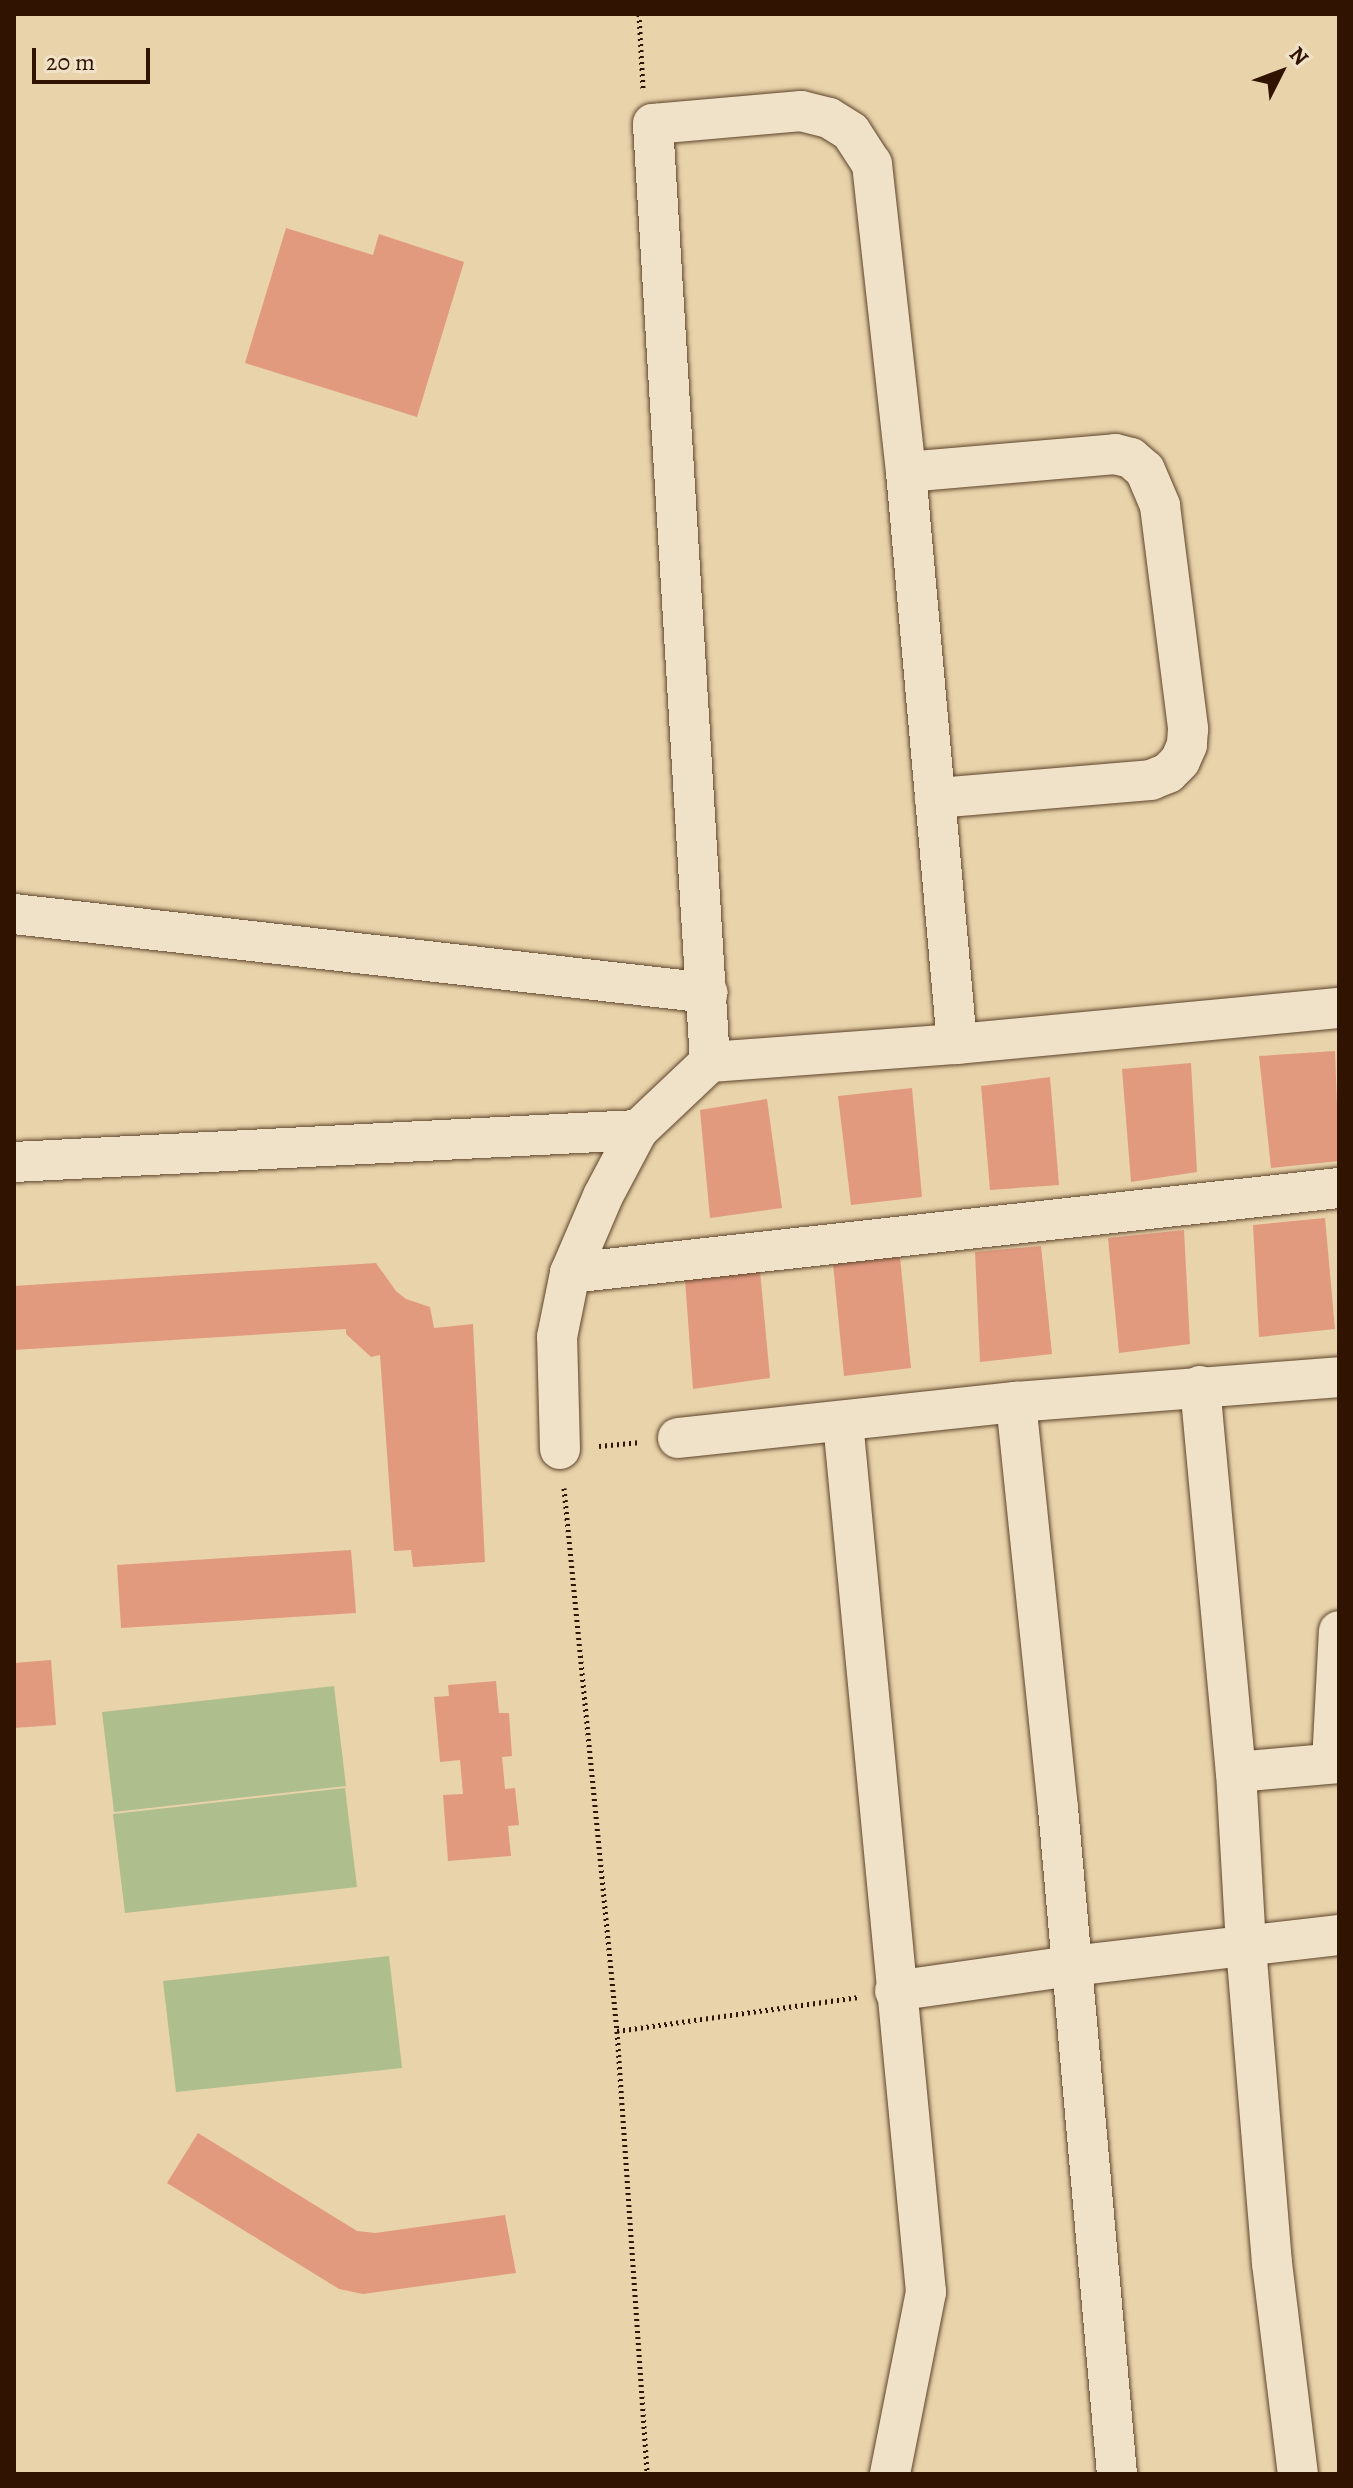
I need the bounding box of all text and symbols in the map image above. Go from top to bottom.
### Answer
scale bar [36,32,154,82]
north arrow [1241,32,1321,112]
text: N [1282,40,1315,72]
text: 20 m [46,46,95,78]

